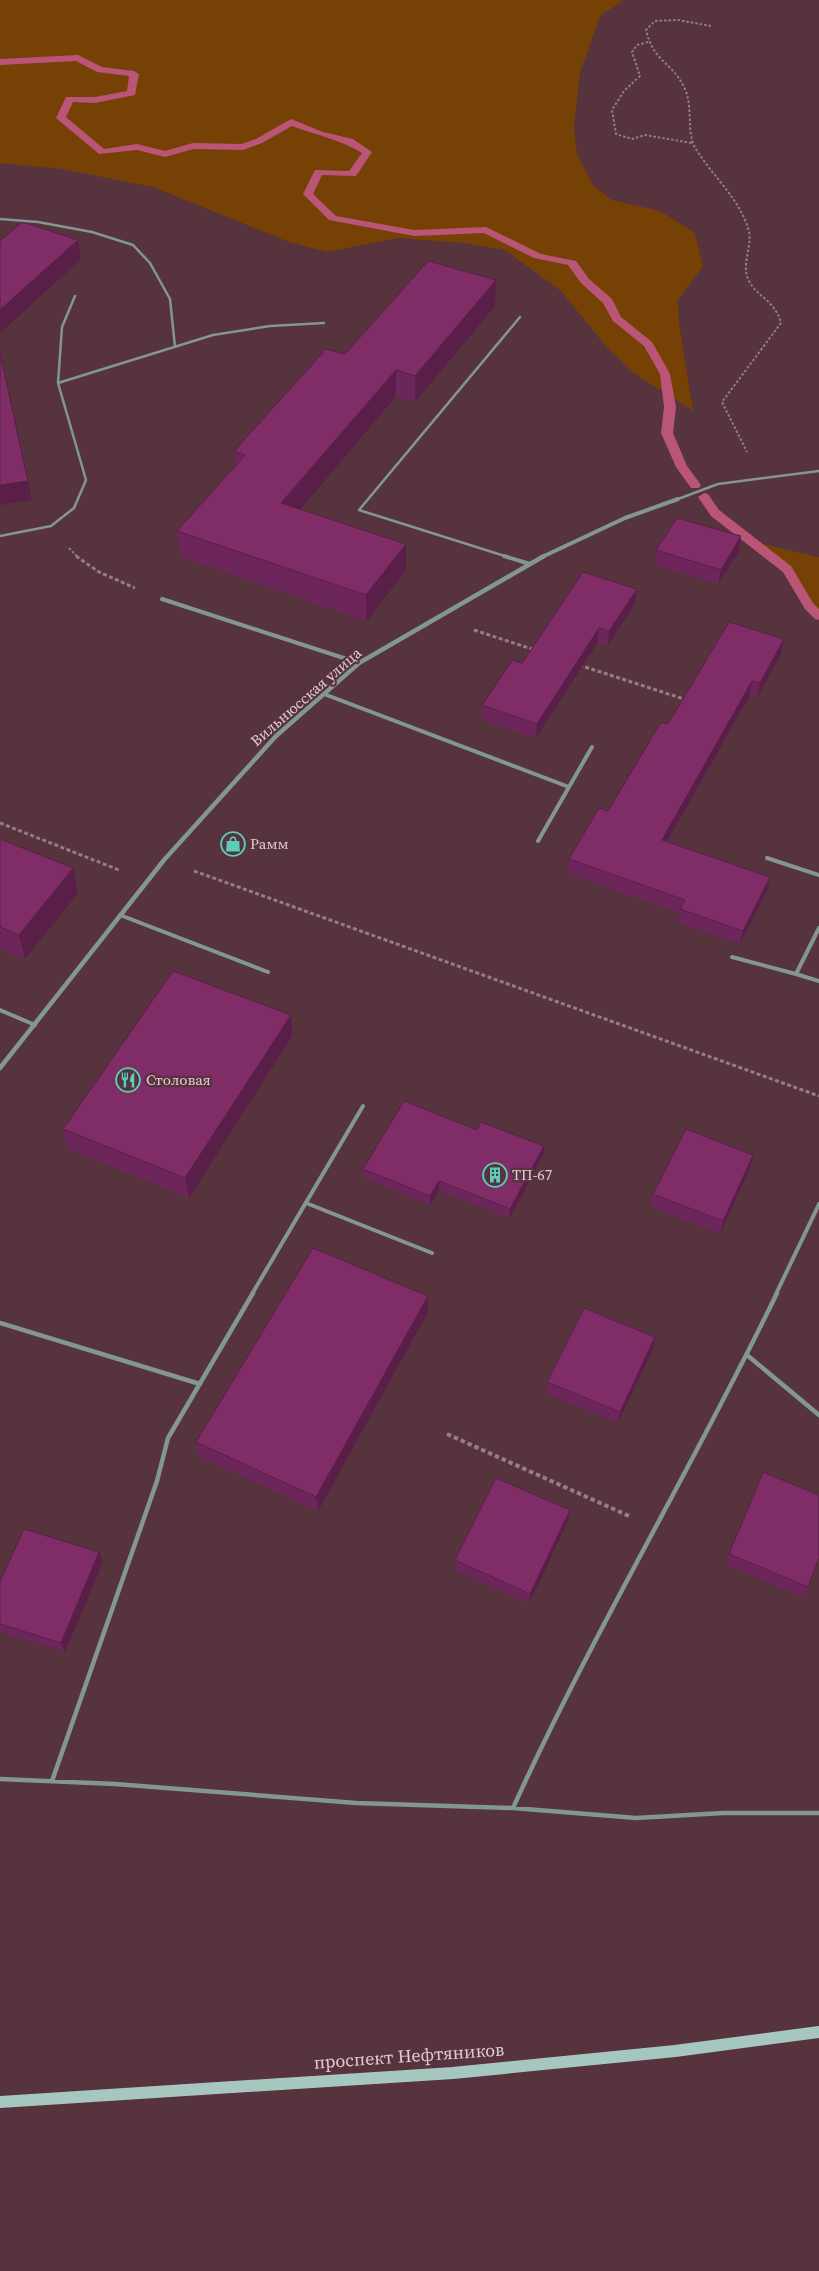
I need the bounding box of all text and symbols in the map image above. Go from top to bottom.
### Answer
street label: Вильнюсская улица [246,642,366,751]
shop icon: Рамм [220,831,246,857]
place label: Рамм [250,833,289,854]
restaurant icon: Столовая [115,1067,141,1093]
place label: Столовая [146,1069,211,1090]
building icon: ТП-67 [482,1162,508,1188]
place label: ТП-67 [512,1164,552,1185]
street label: проспект Нефтяников [313,2036,505,2075]

